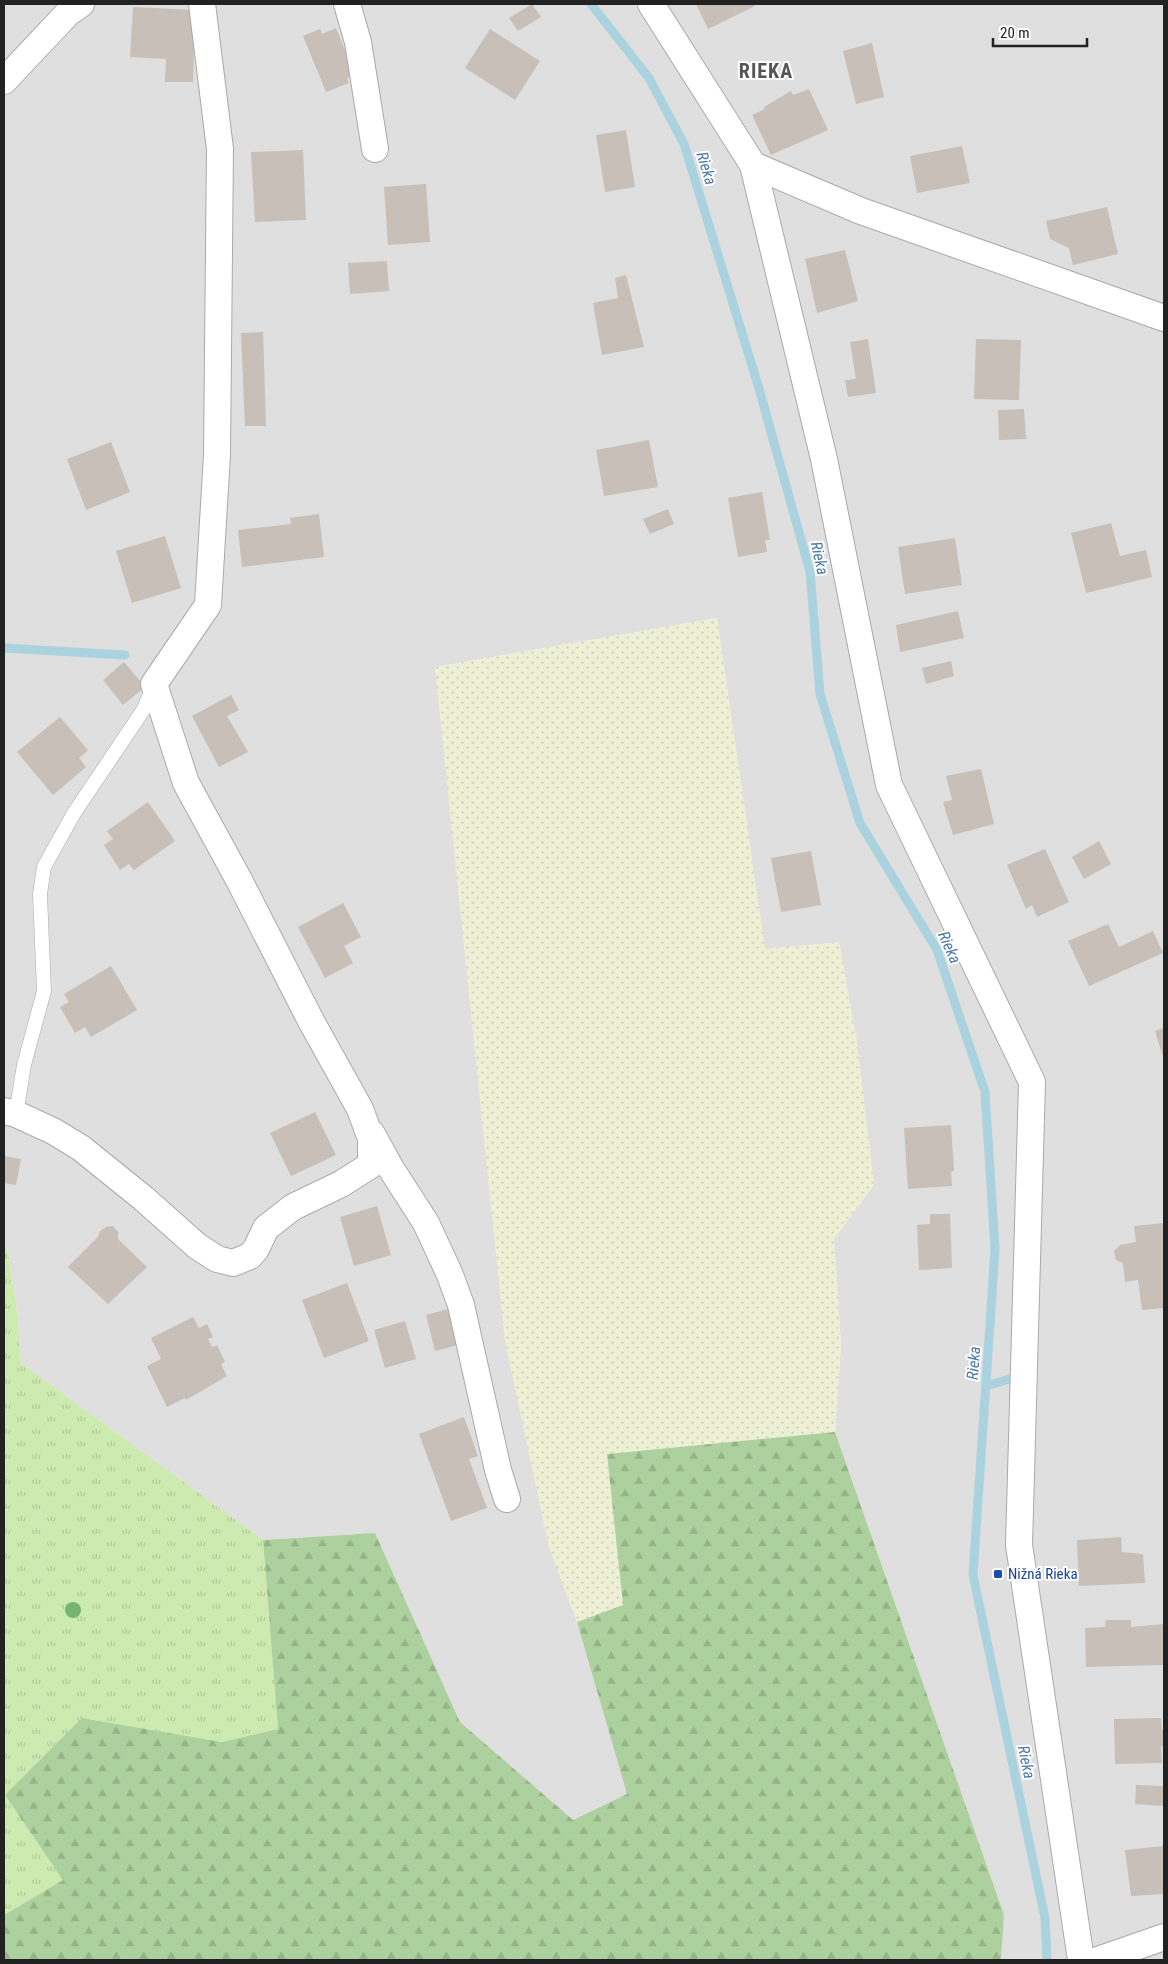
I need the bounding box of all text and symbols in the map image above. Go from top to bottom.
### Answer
scale bar [993,15,1087,47]
text: 20 m [1000,24,1030,42]
district label: RIEKA [739,59,793,83]
water label: Rieka [693,149,721,187]
water label: Rieka [806,540,833,577]
water label: Rieka [934,928,965,966]
water label: Rieka [963,1346,984,1380]
place label: Nižná Rieka [1008,1565,1078,1583]
marker: Nižná Rieka [992,1568,1004,1580]
water label: Rieka [1014,1744,1039,1780]

